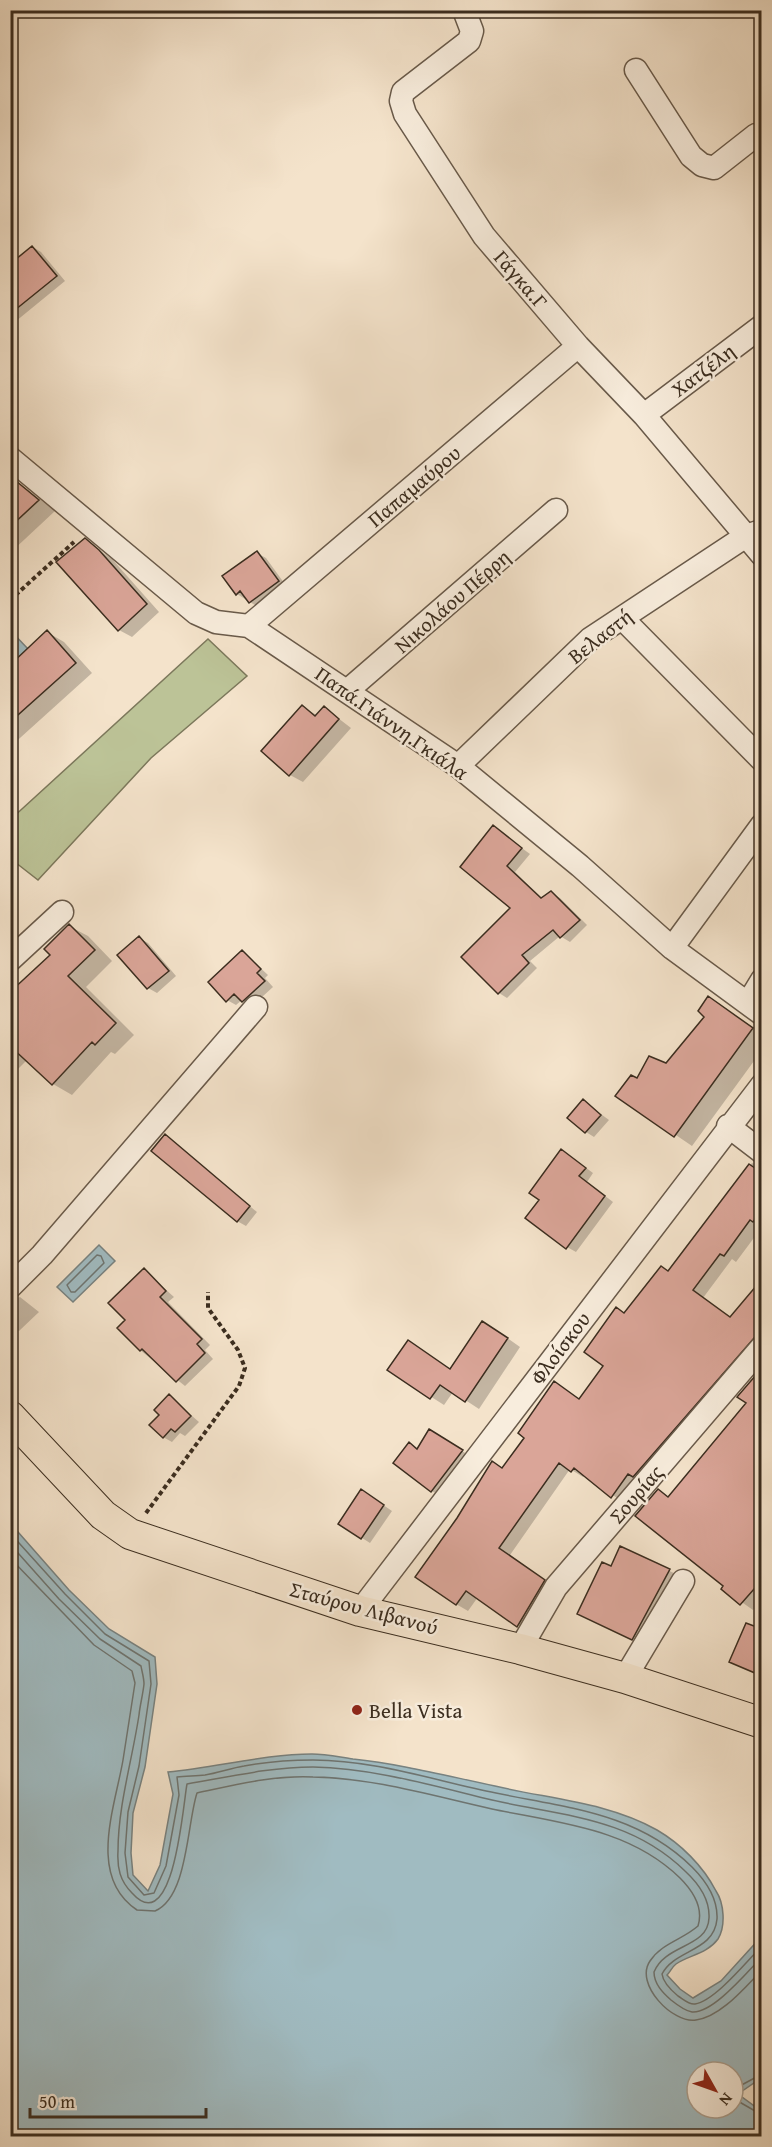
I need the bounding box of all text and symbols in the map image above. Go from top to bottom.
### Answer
street label: Γάγκα.Γ [487,243,555,315]
street label: Χατζέλη [664,336,742,404]
street label: Παπαμαύρου [361,438,467,534]
street label: Νικολάου Πέρρη [387,542,517,660]
street label: Βελαστή [561,601,639,671]
street label: Παπά.Γιάννη.Γκιάλα [309,658,475,788]
street label: Φλοίσκου [522,1305,598,1391]
street label: Σουρίας [602,1458,671,1530]
street label: Σταύρου Λιβανού [286,1573,442,1643]
place label: Bella Vista [369,1695,462,1726]
marker: Bella Vista [350,1703,364,1717]
north arrow [685,2060,745,2120]
scale bar [30,2081,206,2119]
text: 50 m [39,2088,75,2115]
text: N [714,2088,739,2112]

